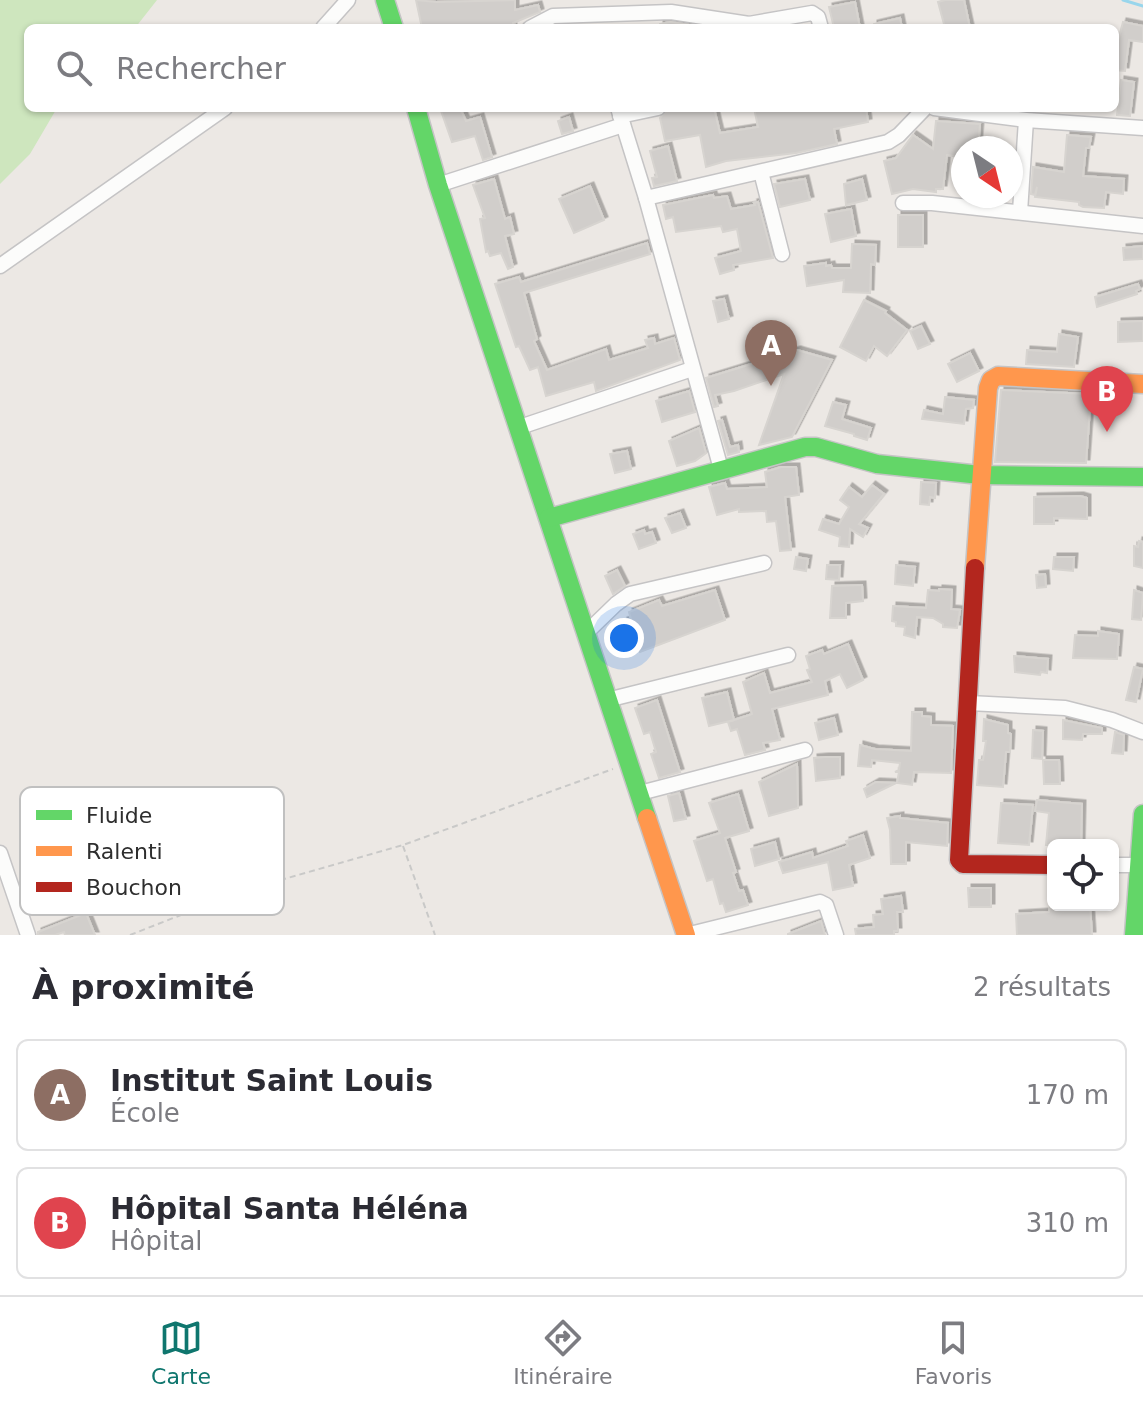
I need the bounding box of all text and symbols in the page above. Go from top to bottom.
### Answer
search box [24,24,1119,112]
icon: search [52,46,96,90]
text: Rechercher [116,51,286,86]
north arrow [951,136,1023,208]
pin: A [745,320,797,386]
pin: B [1081,366,1133,432]
your location [604,618,644,658]
legend [20,787,284,915]
text: Fluide [86,803,152,828]
text: Ralenti [86,839,163,864]
map controls [1047,839,1119,911]
button: locate [1047,839,1119,911]
text: Bouchon [86,875,182,900]
text: À proximité [32,967,255,1007]
text: 2 résultats [973,972,1111,1002]
text: Institut Saint Louis [110,1063,433,1098]
text: A [50,1080,70,1110]
text: 170 m [1026,1080,1109,1110]
text: École [110,1098,180,1128]
text: Hôpital Santa Héléna [110,1191,469,1226]
text: B [50,1208,70,1238]
text: 310 m [1026,1208,1109,1238]
text: Hôpital [110,1226,203,1256]
tab: Carte [151,1316,211,1389]
tab: Itinéraire [513,1316,613,1389]
tab: Favoris [915,1316,992,1389]

